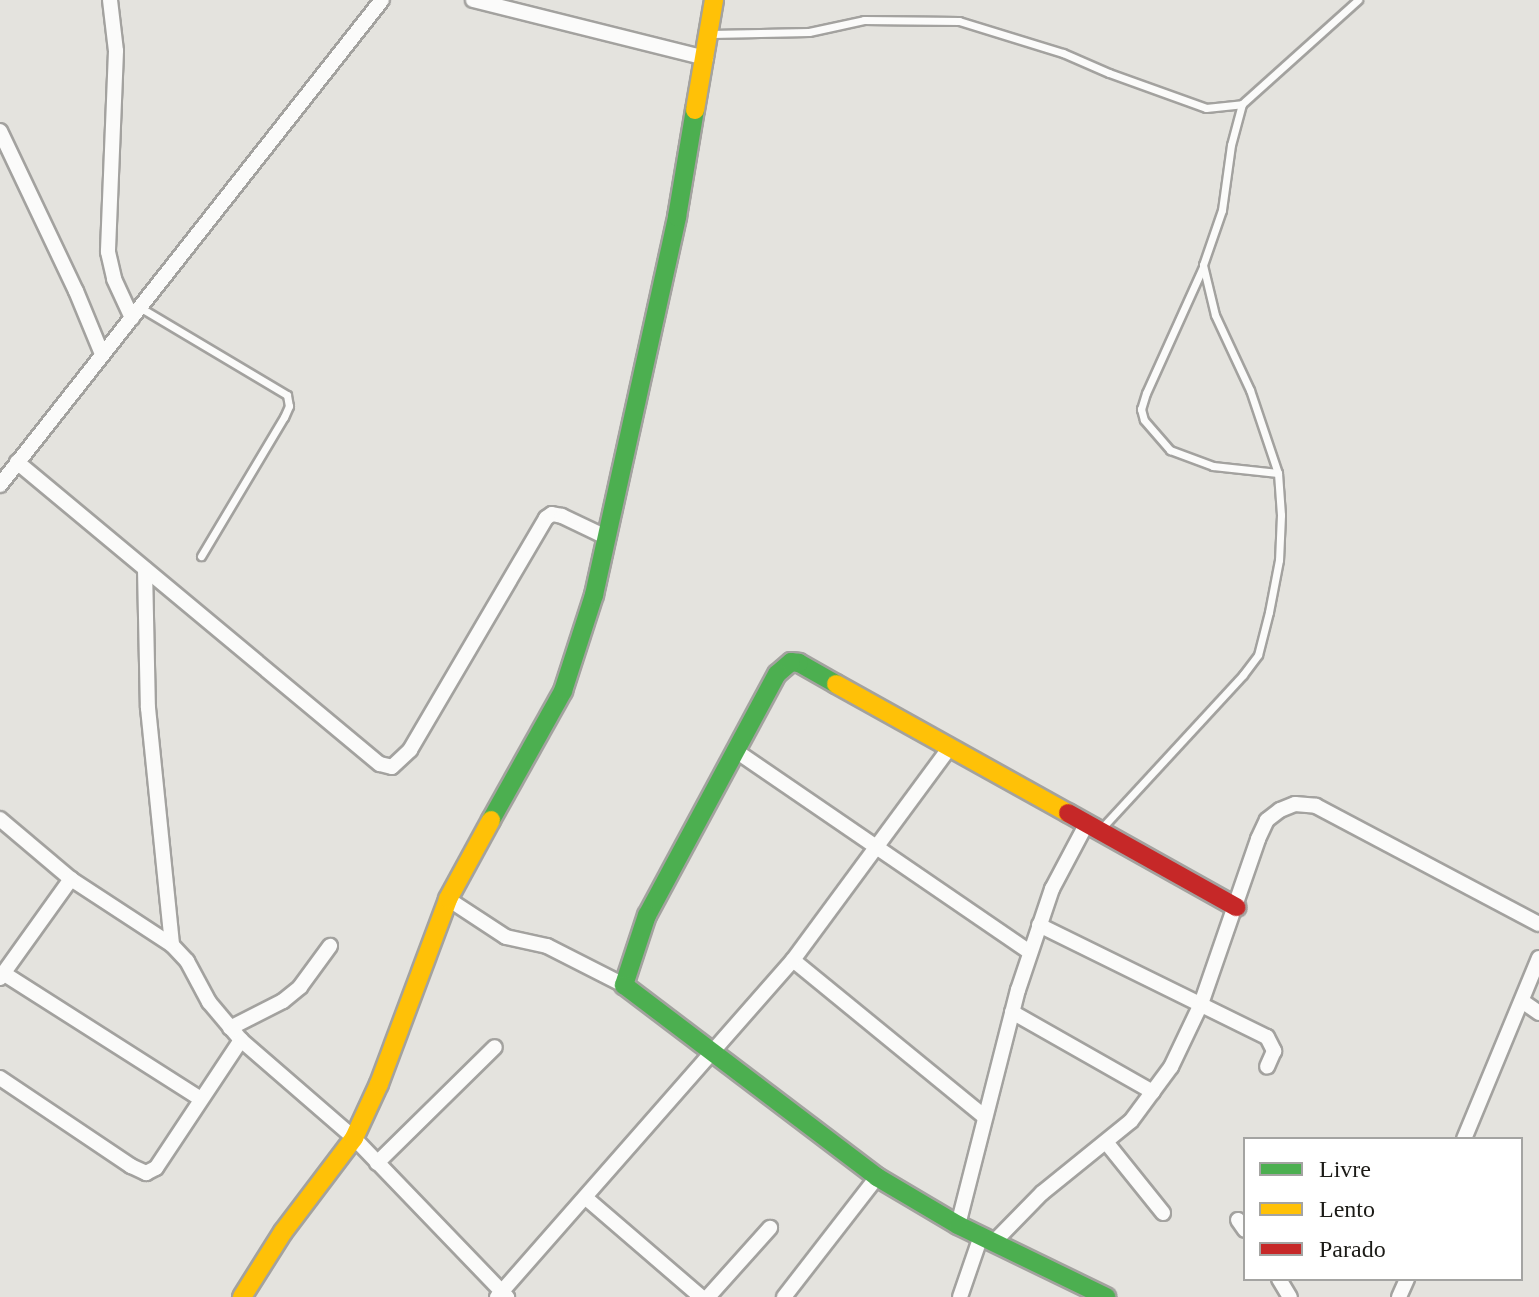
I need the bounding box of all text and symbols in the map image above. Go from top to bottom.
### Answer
legend [1243,1137,1523,1281]
text: Livre [1319,1156,1371,1182]
text: Lento [1319,1196,1375,1222]
text: Parado [1319,1236,1386,1262]

